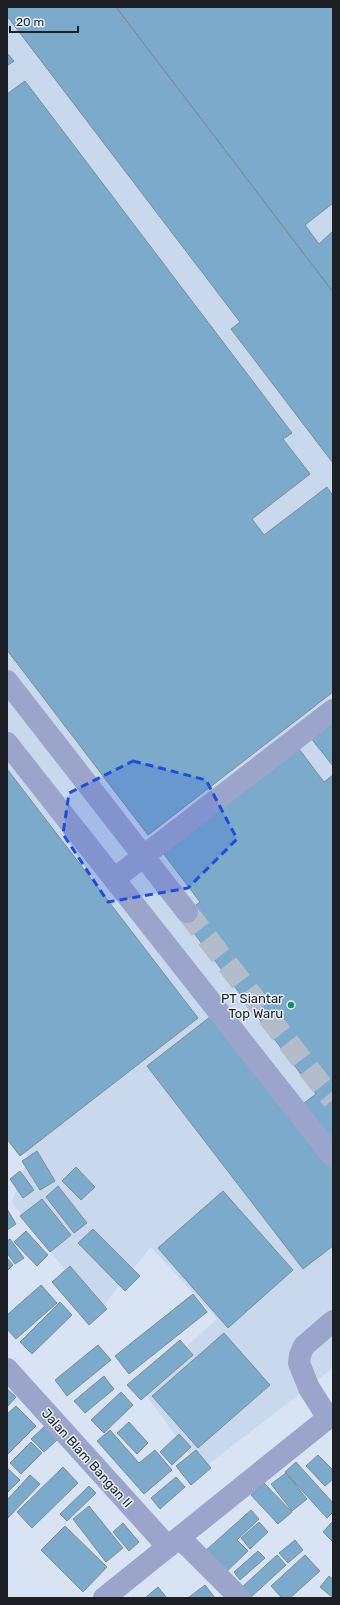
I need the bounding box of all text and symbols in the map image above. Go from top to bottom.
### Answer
scale bar [10,8,78,34]
text: 20 m [16,15,44,29]
place label: PT Siantar Top Waru [221,991,283,1021]
marker: PT Siantar Top Waru [286,1000,296,1010]
street label: Jalan Blam Bangan II [38,1406,135,1511]

